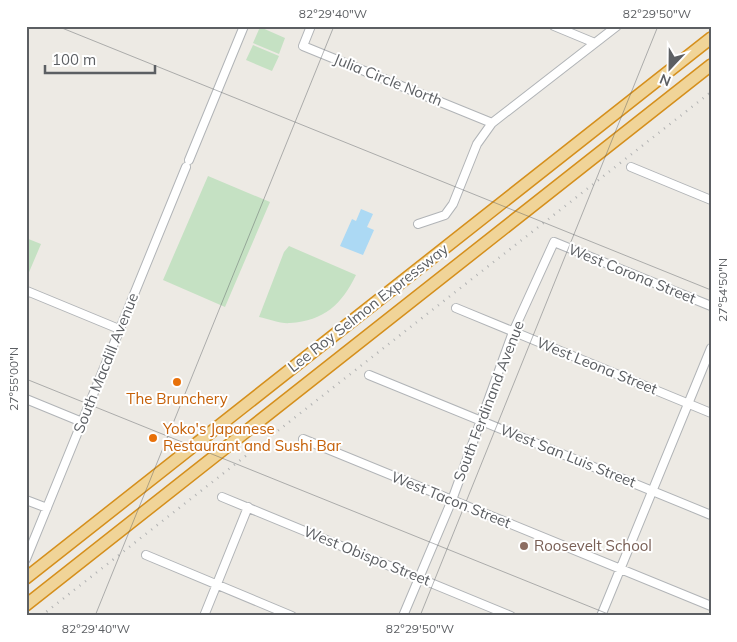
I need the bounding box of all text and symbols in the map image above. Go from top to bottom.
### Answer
text: 82°29'40"W [299,6,367,21]
text: 82°29'50"W [623,6,691,21]
scale bar [45,42,155,74]
north arrow [644,42,694,92]
street label: Julia Circle North [331,49,445,110]
text: 100 m [52,50,96,69]
text: N [657,70,673,90]
street label: Lee Roy Selmon Expressway [284,239,452,376]
street label: West Corona Street [566,239,699,308]
text: 27°54'50"N [715,258,730,322]
street label: South Macdill Avenue [69,290,142,436]
street label: South Ferdinand Avenue [449,318,528,484]
street label: West Leona Street [534,333,660,398]
text: 27°55'00"N [6,347,21,411]
marker: The Brunchery [171,376,183,388]
place label: The Brunchery [126,389,228,408]
place label: Yoko's Japanese Restaurant and Sushi Bar [162,419,342,455]
street label: West San Luis Street [498,420,639,491]
marker: Yoko's Japanese Restaurant and Sushi Bar [147,432,159,444]
street label: West Tacon Street [389,467,514,532]
street label: West Obispo Street [301,521,433,590]
place label: Roosevelt School [534,536,652,555]
marker: Roosevelt School [518,540,530,552]
text: 82°29'40"W [62,621,130,636]
text: 82°29'50"W [386,621,454,636]

